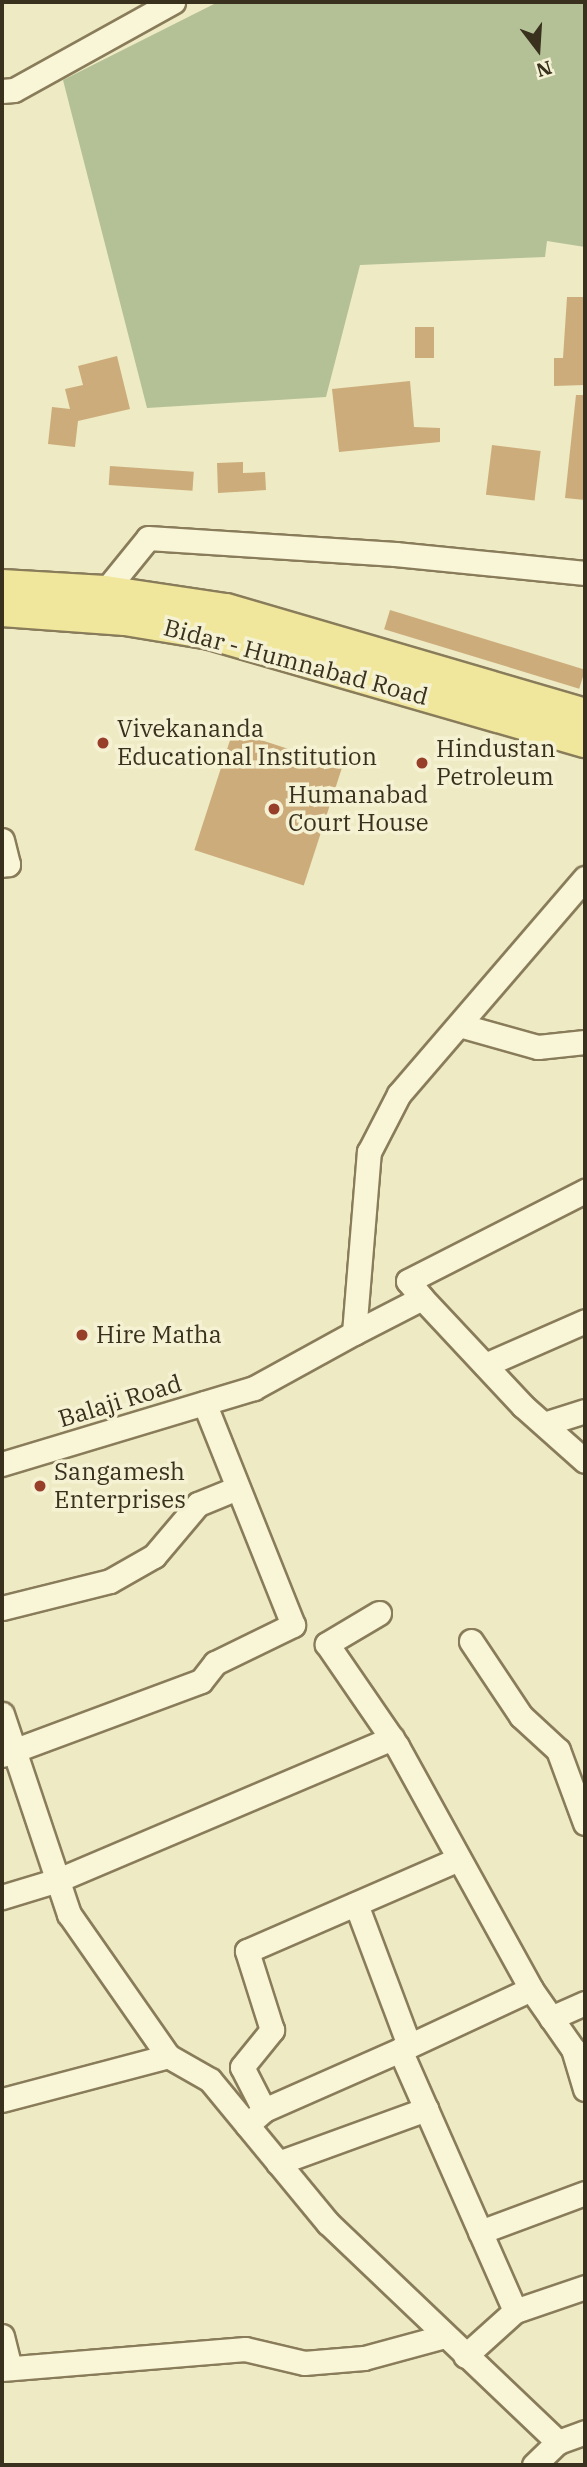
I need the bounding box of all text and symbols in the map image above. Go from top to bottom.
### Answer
north arrow [503,14,573,84]
text: N [533,55,555,83]
street label: Bidar - Humnabad Road [161,613,431,711]
place label: Vivekananda Educational Institution [117,715,377,771]
marker: Vivekananda Educational Institution [95,735,111,751]
place label: Hindustan Petroleum [436,735,556,791]
marker: Hindustan Petroleum [414,755,430,771]
place label: Humanabad Court House [288,781,428,837]
marker: Humanabad Court House [266,801,282,817]
place label: Hire Matha [96,1321,222,1349]
marker: Hire Matha [74,1327,90,1343]
street label: Balaji Road [55,1369,185,1433]
place label: Sangamesh Enterprises [54,1458,186,1514]
marker: Sangamesh Enterprises [32,1478,48,1494]

